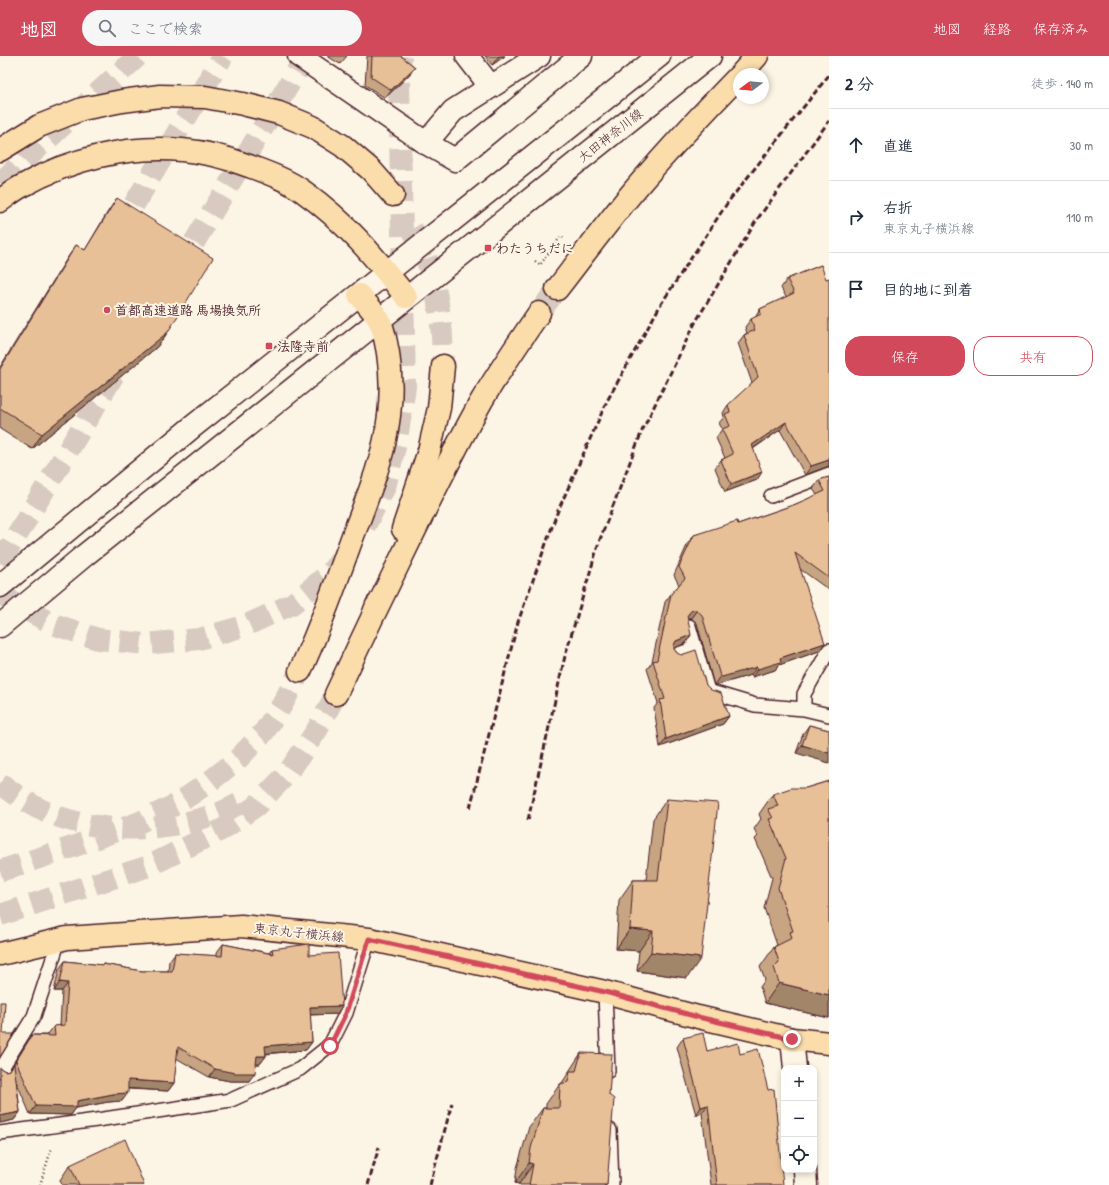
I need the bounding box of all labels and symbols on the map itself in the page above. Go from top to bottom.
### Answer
north arrow [733,68,769,104]
street label: 大田神奈川線 [574,103,647,166]
place label: わたうちだに [496,239,574,257]
marker: わたうちだに [483,243,493,253]
place label: 首都高速道路 馬場換気所 [115,301,261,319]
marker: 首都高速道路 馬場換気所 [102,305,112,315]
place label: 法隆寺前 [277,337,329,355]
marker: 法隆寺前 [264,341,274,351]
street label: 東京丸子横浜線 [253,918,346,946]
route end [783,1030,801,1048]
route start [321,1037,339,1055]

